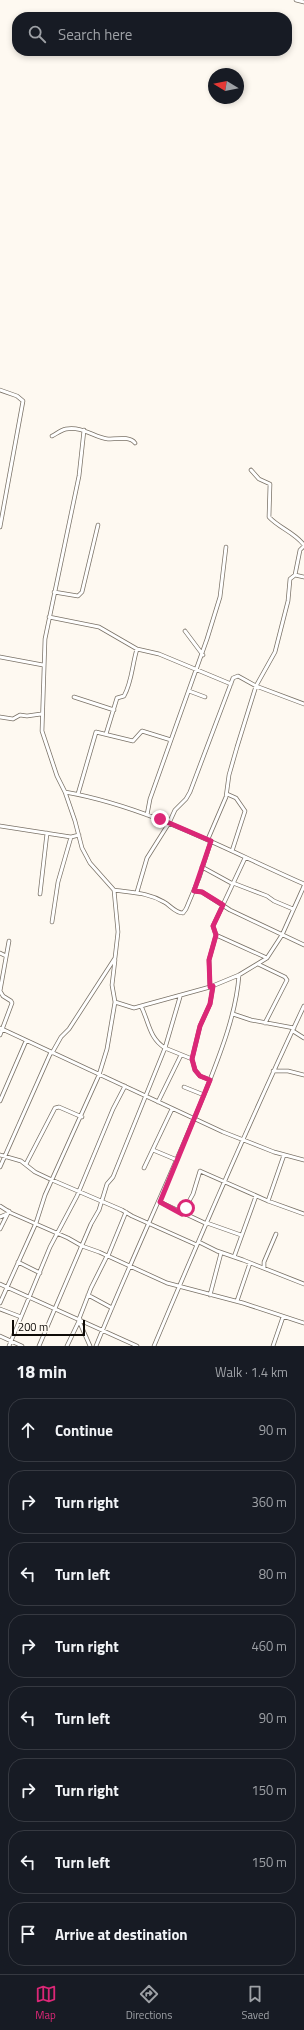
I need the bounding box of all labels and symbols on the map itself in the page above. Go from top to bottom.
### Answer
north arrow [208,68,244,104]
route end [151,810,169,828]
route start [177,1199,195,1217]
scale bar [12,1318,85,1337]

